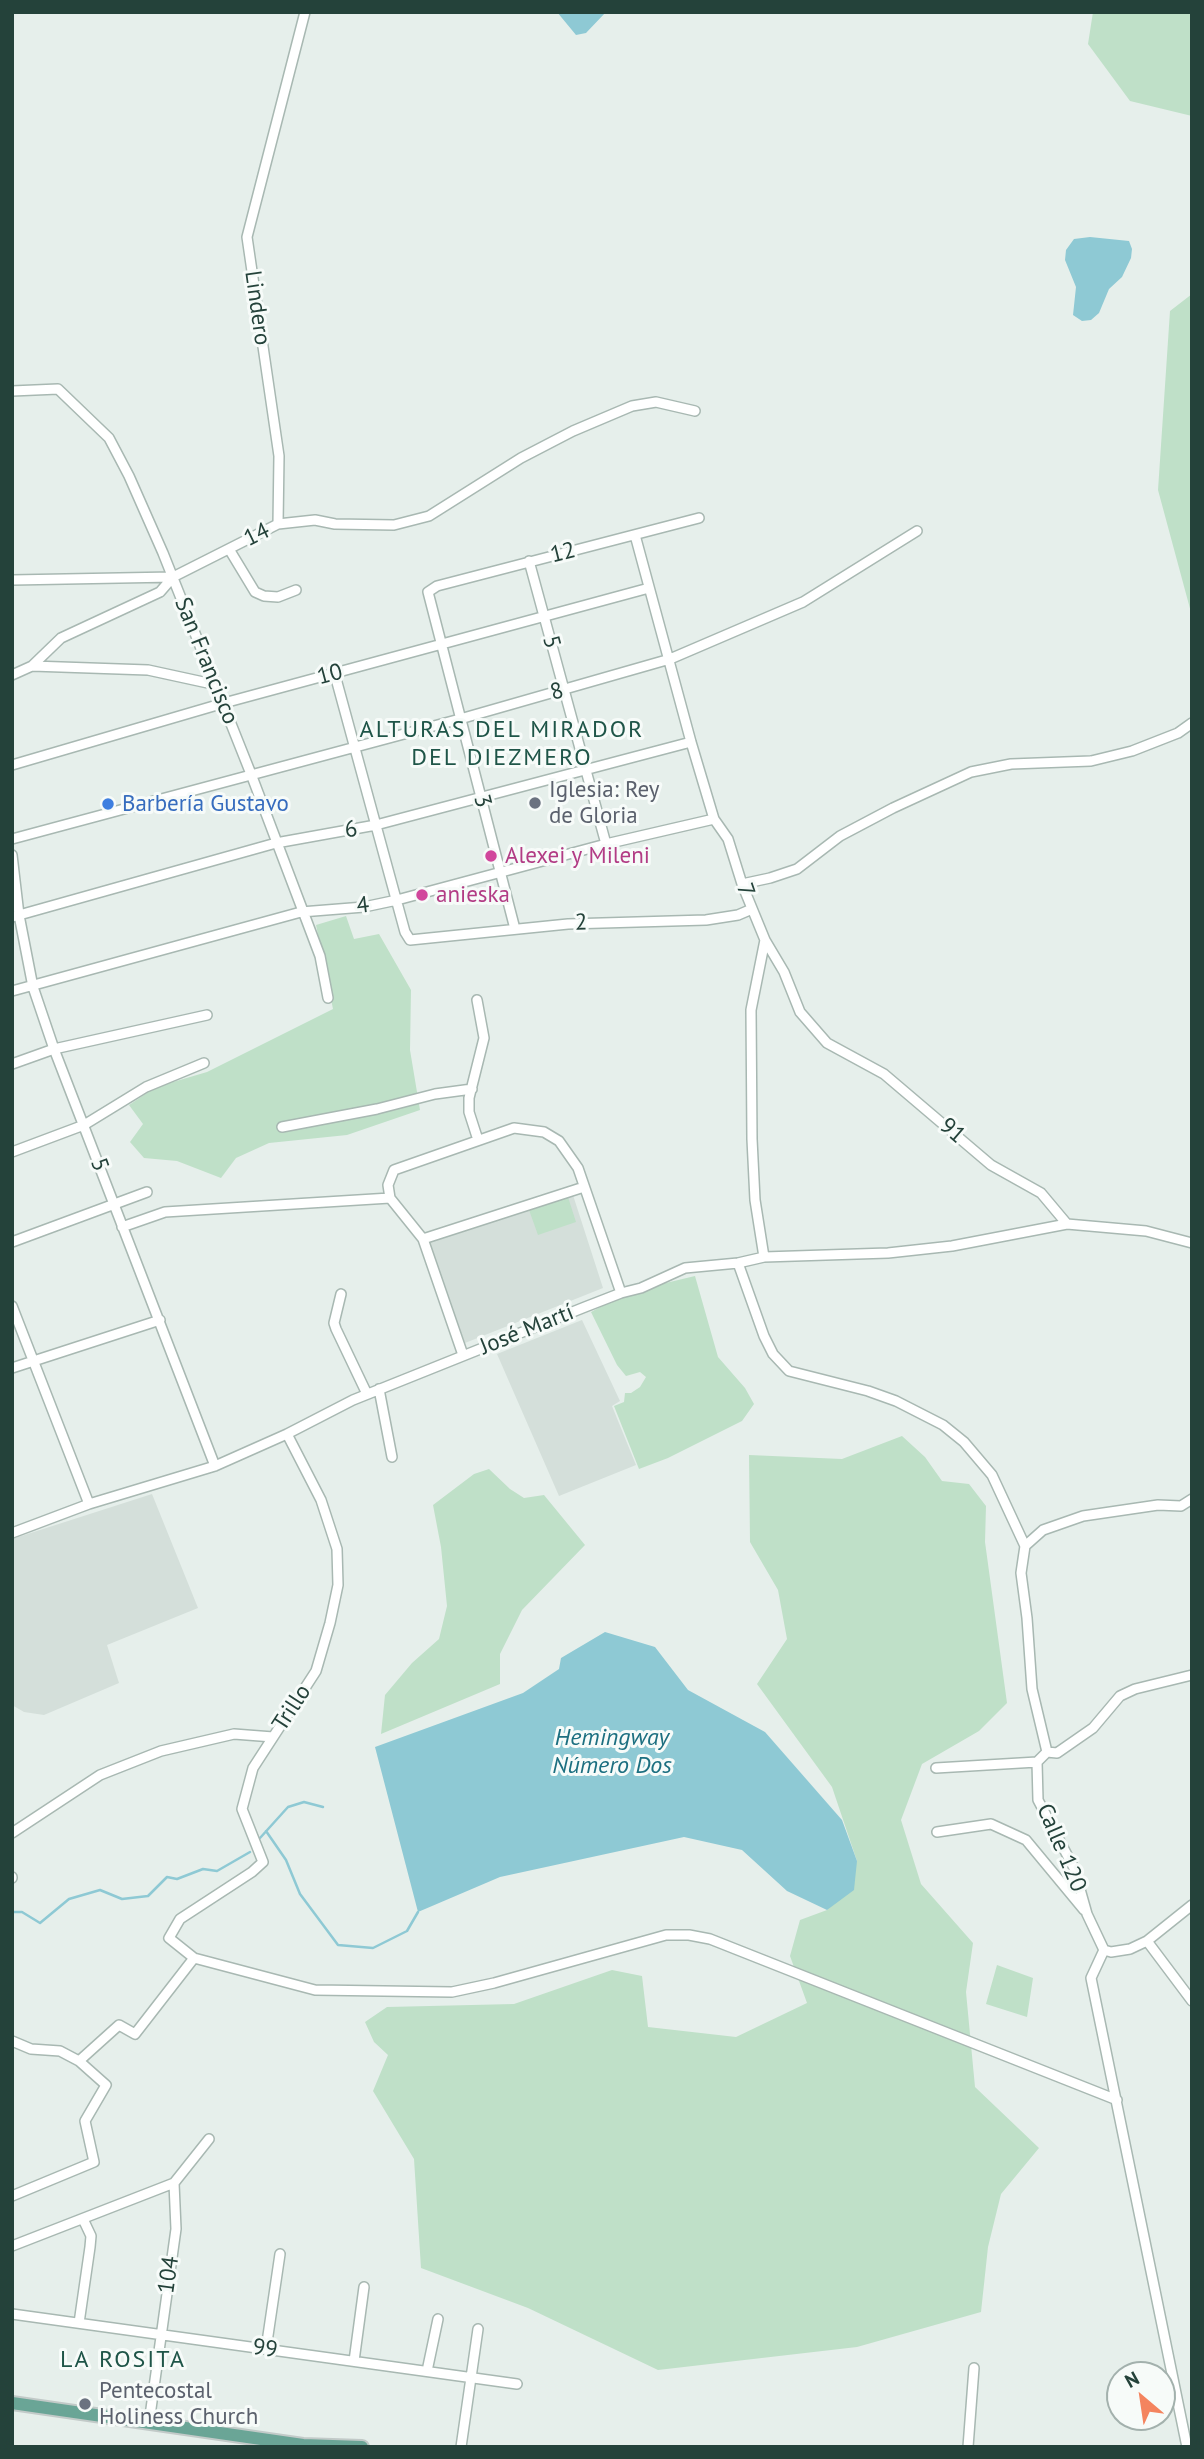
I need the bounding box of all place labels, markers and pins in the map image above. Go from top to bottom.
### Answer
place label: Iglesia: Rey de Gloria [549,776,659,830]
place label: Barbería Gustavo [122,790,289,818]
marker: Iglesia: Rey de Gloria [527,795,543,811]
marker: Barbería Gustavo [100,796,116,812]
place label: Alexei y Mileni [505,842,650,870]
marker: Alexei y Mileni [483,848,499,864]
place label: anieska [436,881,510,909]
marker: anieska [414,887,430,903]
place label: Pentecostal Holiness Church [99,2377,258,2431]
marker: Pentecostal Holiness Church [77,2396,93,2412]

